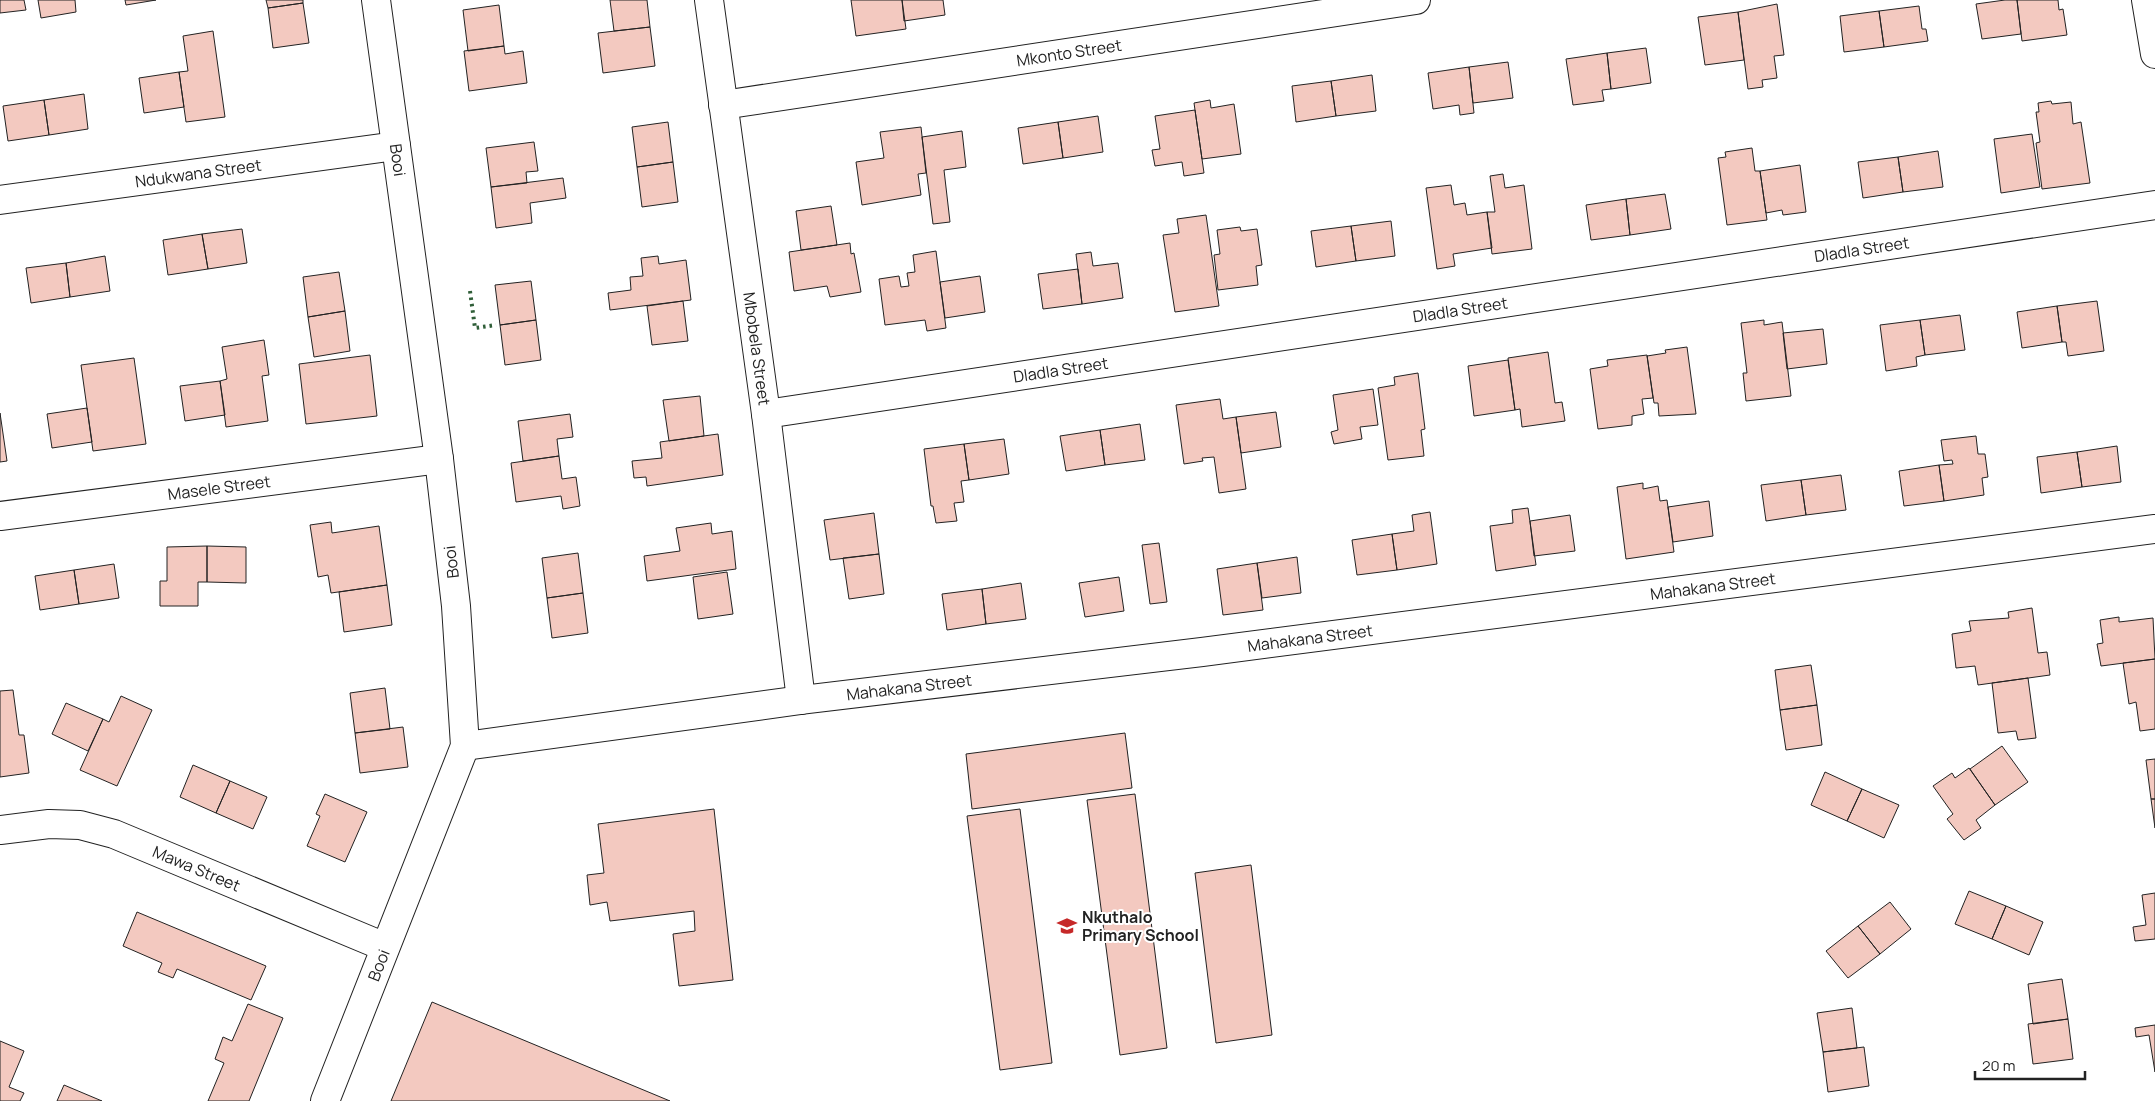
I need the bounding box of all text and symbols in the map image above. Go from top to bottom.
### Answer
street label: Mkonto Street [1015,34,1123,71]
street label: Booi [385,142,411,178]
street label: Ndukwana Street [134,153,263,192]
street label: Dladla Street [1813,231,1911,267]
street label: Mbobela Street [738,291,776,407]
street label: Dladla Street [1411,292,1509,328]
street label: Dladla Street [1012,352,1110,388]
street label: Masele Street [166,470,272,505]
street label: Booi [438,545,464,579]
street label: Mahakana Street [1649,567,1777,605]
street label: Mahakana Street [1246,619,1374,657]
street label: Mahakana Street [845,669,973,705]
street label: Mawa Street [149,840,244,896]
place label: Nkuthalo Primary School [1082,906,1199,946]
school or university icon: Nkuthalo Primary School [1056,915,1078,937]
street label: Booi [362,946,395,984]
scale bar [1975,1048,2085,1080]
text: 20 m [1982,1055,2015,1076]

